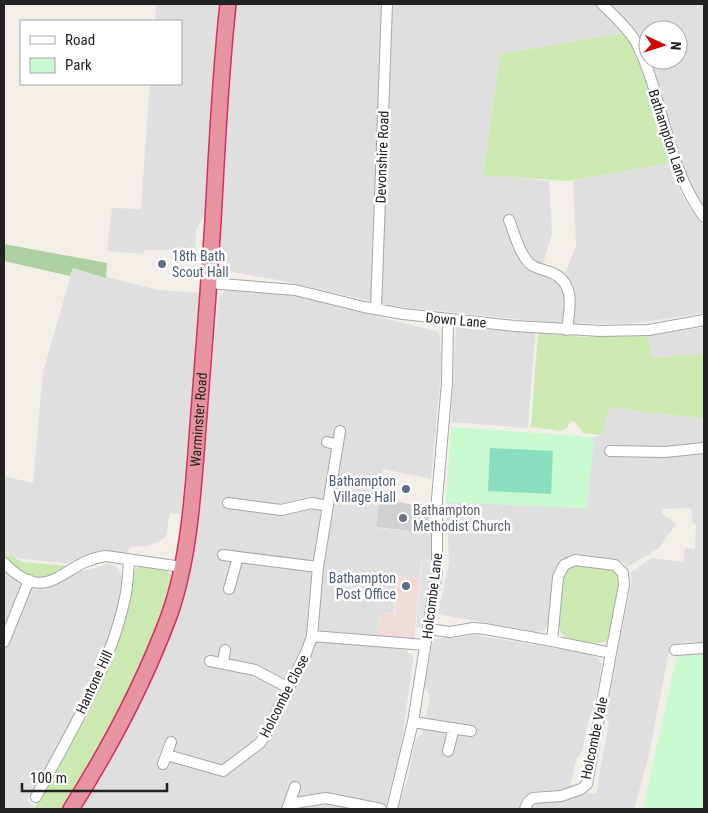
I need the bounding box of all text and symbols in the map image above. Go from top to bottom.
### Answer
legend [20,20,182,85]
north arrow [638,20,688,70]
text: Road [65,31,95,49]
text: N [668,41,684,51]
text: Park [65,56,92,74]
street label: Bathampton Lane [645,87,691,185]
street label: Devonshire Road [372,110,392,204]
place label: 18th Bath Scout Hall [172,248,229,280]
marker: 18th Bath Scout Hall [156,258,168,270]
street label: Down Lane [425,309,487,331]
street label: Warminster Road [187,372,210,467]
place label: Bathampton Village Hall [329,473,396,505]
marker: Bathampton Village Hall [400,483,412,495]
place label: Bathampton Methodist Church [413,502,511,534]
marker: Bathampton Methodist Church [397,512,409,524]
street label: Holcombe Lane [419,552,445,640]
place label: Bathampton Post Office [329,570,396,602]
marker: Bathampton Post Office [400,580,412,592]
street label: Hantone Hill [72,648,116,716]
street label: Holcombe Close [256,652,312,740]
street label: Holcombe Vale [577,695,611,781]
scale bar [22,760,168,792]
text: 100 m [30,769,67,787]

